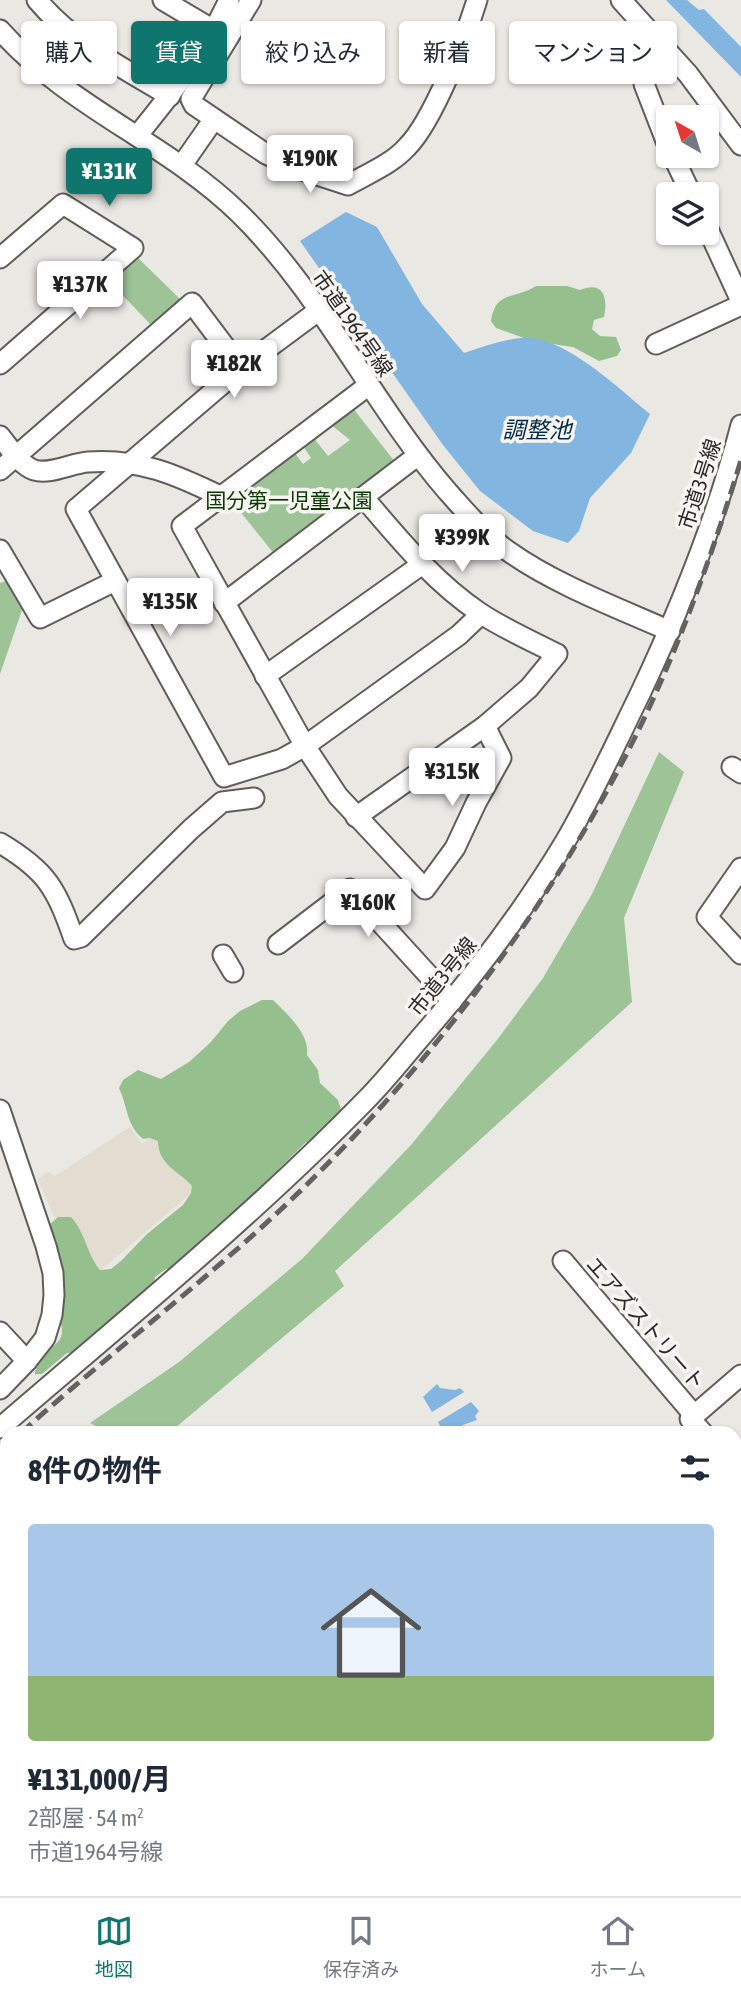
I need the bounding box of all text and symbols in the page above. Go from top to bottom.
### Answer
chip: 購入 [21,21,117,84]
chip: 賃貸 [131,21,227,84]
chip: 絞り込み [241,21,385,84]
chip: 新着 [399,21,495,84]
chip: マンション [509,21,677,84]
north arrow [656,105,719,168]
map controls [656,105,719,245]
pin: ¥190K [261,136,359,195]
text: ¥190K [283,145,337,171]
pin: ¥131K [60,148,158,208]
text: ¥131K [82,158,136,184]
button: layers [656,182,719,245]
pin: ¥137K [31,262,129,321]
street label: 市道1964号線 [308,266,398,380]
text: ¥137K [53,271,107,297]
pin: ¥182K [185,340,283,400]
text: ¥182K [207,350,261,376]
water label: 調整池 [503,417,574,443]
street label: 市道3号線 [673,436,725,532]
park label: 国分第一児童公園 [205,488,373,512]
pin: ¥399K [413,514,511,574]
text: ¥399K [435,524,489,550]
pin: ¥135K [121,578,219,638]
text: ¥135K [143,588,197,614]
pin: ¥315K [403,748,501,808]
text: ¥315K [425,758,479,784]
pin: ¥160K [319,880,417,939]
text: ¥160K [341,889,395,915]
street label: 市道3号線 [403,932,481,1020]
street label: エアズストリート [582,1252,710,1394]
icon: filters [676,1449,714,1487]
text: 8件の物件 [28,1453,162,1487]
icon: home [308,1570,434,1696]
text: ¥131,000/月 [28,1762,171,1796]
text: 2部屋 · 54 m² [28,1805,144,1831]
text: 市道1964号線 [28,1839,163,1865]
tab: 地図 [95,1912,133,1981]
tab: 保存済み [323,1912,399,1981]
tab: ホーム [589,1912,646,1981]

